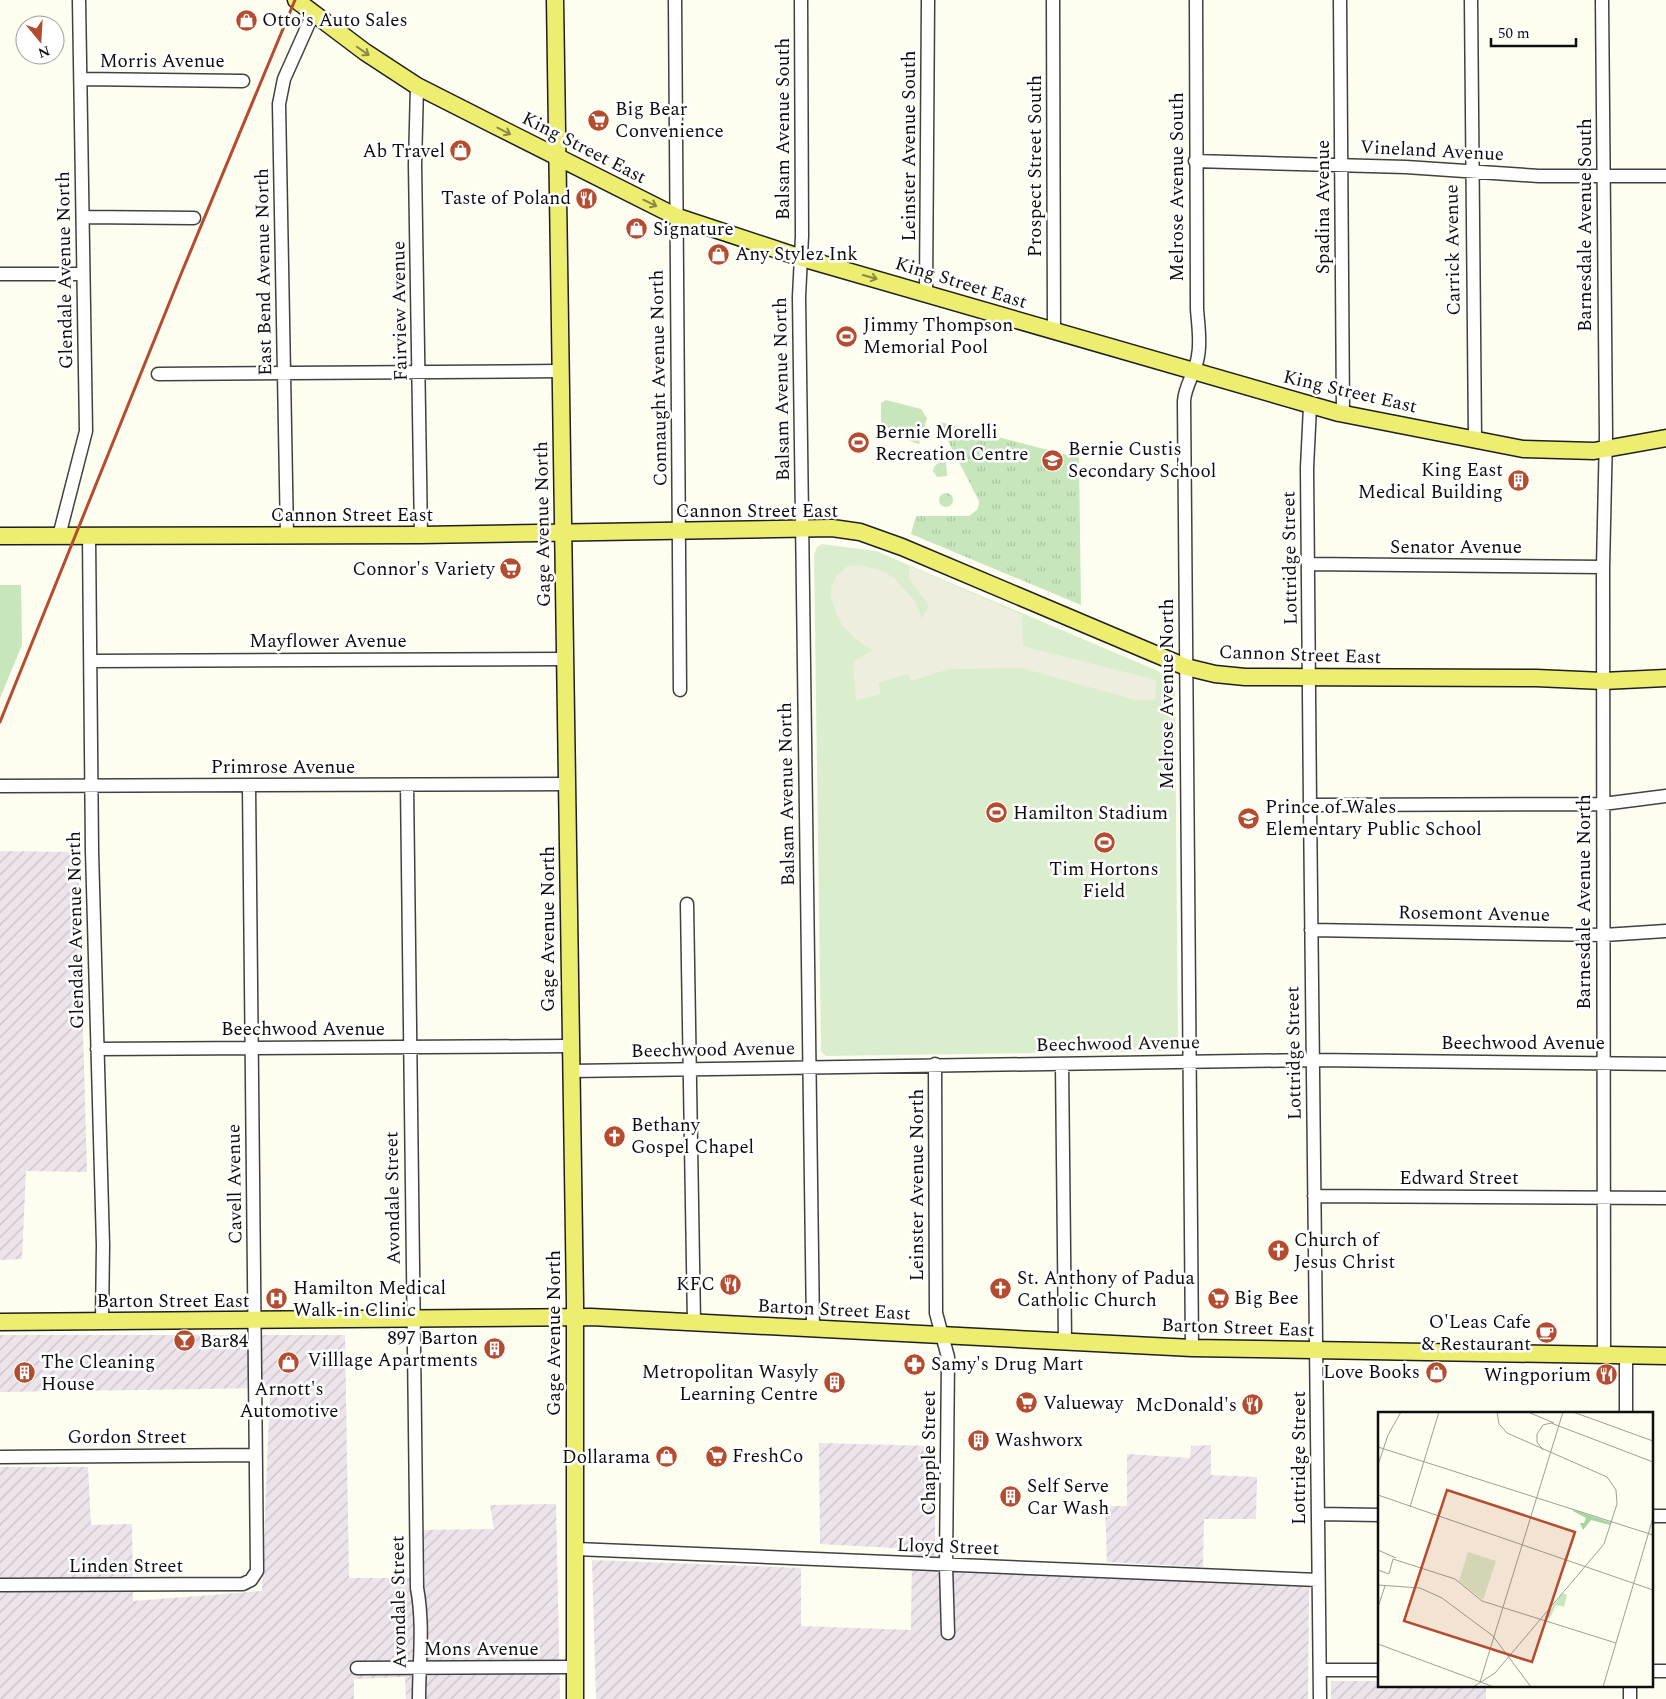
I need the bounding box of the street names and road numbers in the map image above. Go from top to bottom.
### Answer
street label: Balsam Avenue South [769,38,798,220]
street label: Morris Avenue [99,47,225,76]
street label: Leinster Avenue South [895,50,924,242]
street label: Prospect Street South [1021,75,1050,257]
street label: Melrose Avenue South [1163,92,1192,282]
street label: King Street East [517,104,652,192]
street label: Barnesdale Avenue South [1571,118,1600,332]
street label: Vineland Avenue [1359,133,1505,169]
street label: Spadina Avenue [1309,140,1338,274]
street label: East Bend Avenue North [248,168,280,376]
street label: Glendale Avenue North [49,171,81,369]
street label: Carrick Avenue [1437,184,1469,316]
street label: Fairview Avenue [384,241,416,381]
street label: King Street East [891,249,1031,317]
street label: Connaught Avenue North [643,269,675,487]
street label: Balsam Avenue North [766,297,798,481]
street label: King Street East [1280,363,1420,422]
street label: Gage Avenue North [527,441,559,607]
street label: Lottridge Street [1274,490,1306,625]
street label: Cannon Street East [676,497,838,526]
street label: Cannon Street East [271,501,433,530]
street label: Senator Avenue [1390,533,1522,562]
street label: Melrose Avenue North [1153,598,1182,790]
street label: Mayflower Avenue [249,627,407,656]
street label: Cannon Street East [1218,638,1382,672]
street label: Balsam Avenue North [771,702,803,886]
street label: Primrose Avenue [211,753,355,782]
street label: Barnesdale Avenue North [1570,794,1599,1010]
street label: Glendale Avenue North [60,831,92,1029]
street label: Gage Avenue North [534,846,563,1012]
street label: Rosemont Avenue [1398,898,1550,930]
street label: Lottridge Street [1278,985,1310,1120]
street label: Beechwood Avenue [221,1015,385,1044]
street label: Beechwood Avenue [1036,1028,1200,1060]
street label: Beechwood Avenue [1441,1029,1605,1058]
street label: Beechwood Avenue [631,1034,795,1066]
street label: Leinster Avenue North [903,1089,932,1281]
street label: Cavell Avenue [219,1124,251,1244]
street label: Avondale Street [377,1131,409,1265]
street label: Edward Street [1399,1164,1519,1193]
street label: Gage Avenue North [540,1250,569,1416]
street label: Barton Street East [96,1287,250,1316]
street label: Barton Street East [757,1292,912,1329]
street label: Barton Street East [1161,1311,1315,1345]
street label: Chapple Street [915,1390,944,1515]
street label: Lottridge Street [1285,1391,1314,1525]
street label: Gordon Street [68,1423,187,1452]
street label: Lloyd Street [896,1531,1000,1563]
street label: Avondale Street [383,1535,415,1669]
street label: Linden Street [69,1552,184,1581]
street label: Mons Avenue [423,1635,539,1664]

